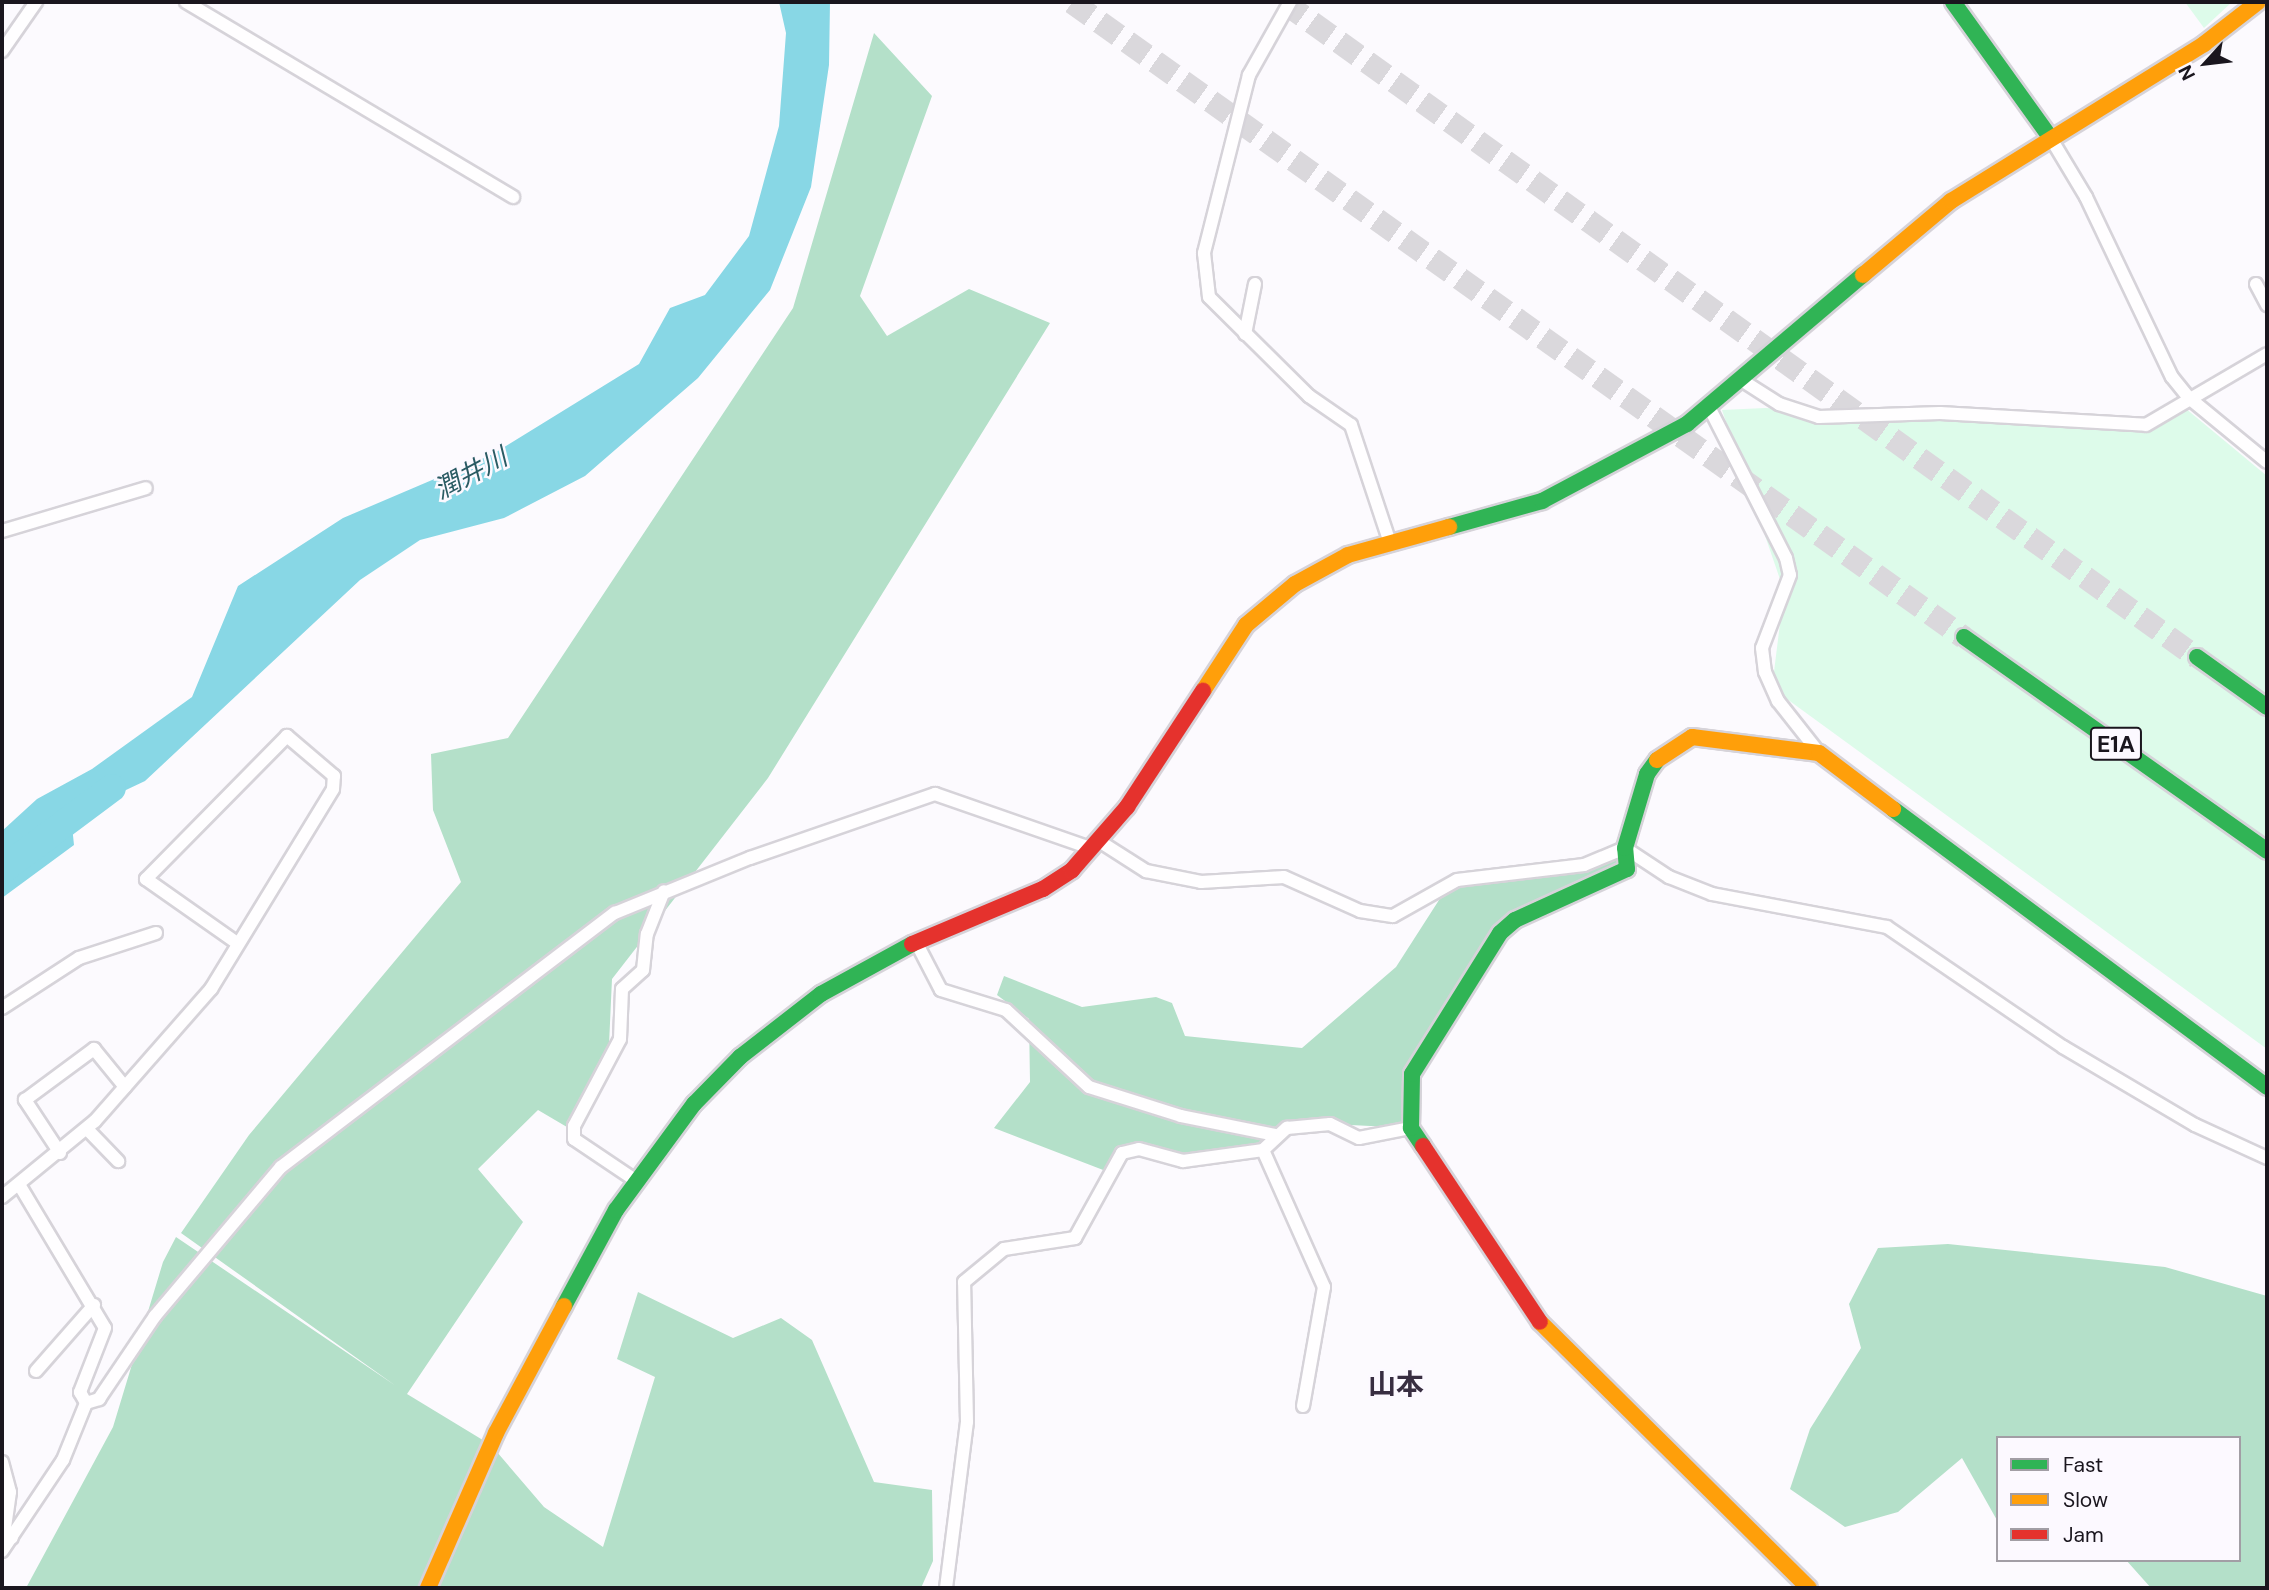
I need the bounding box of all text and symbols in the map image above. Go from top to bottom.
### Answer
north arrow [2171,28,2241,98]
text: N [2173,61,2201,85]
water label: 潤井川 [429,442,513,506]
road number: E1A [2090,724,2142,764]
district label: 山本 [1368,1368,1424,1402]
legend [1996,1436,2241,1562]
text: Fast [2063,1451,2103,1479]
text: Slow [2063,1486,2108,1514]
text: Jam [2063,1521,2104,1549]

